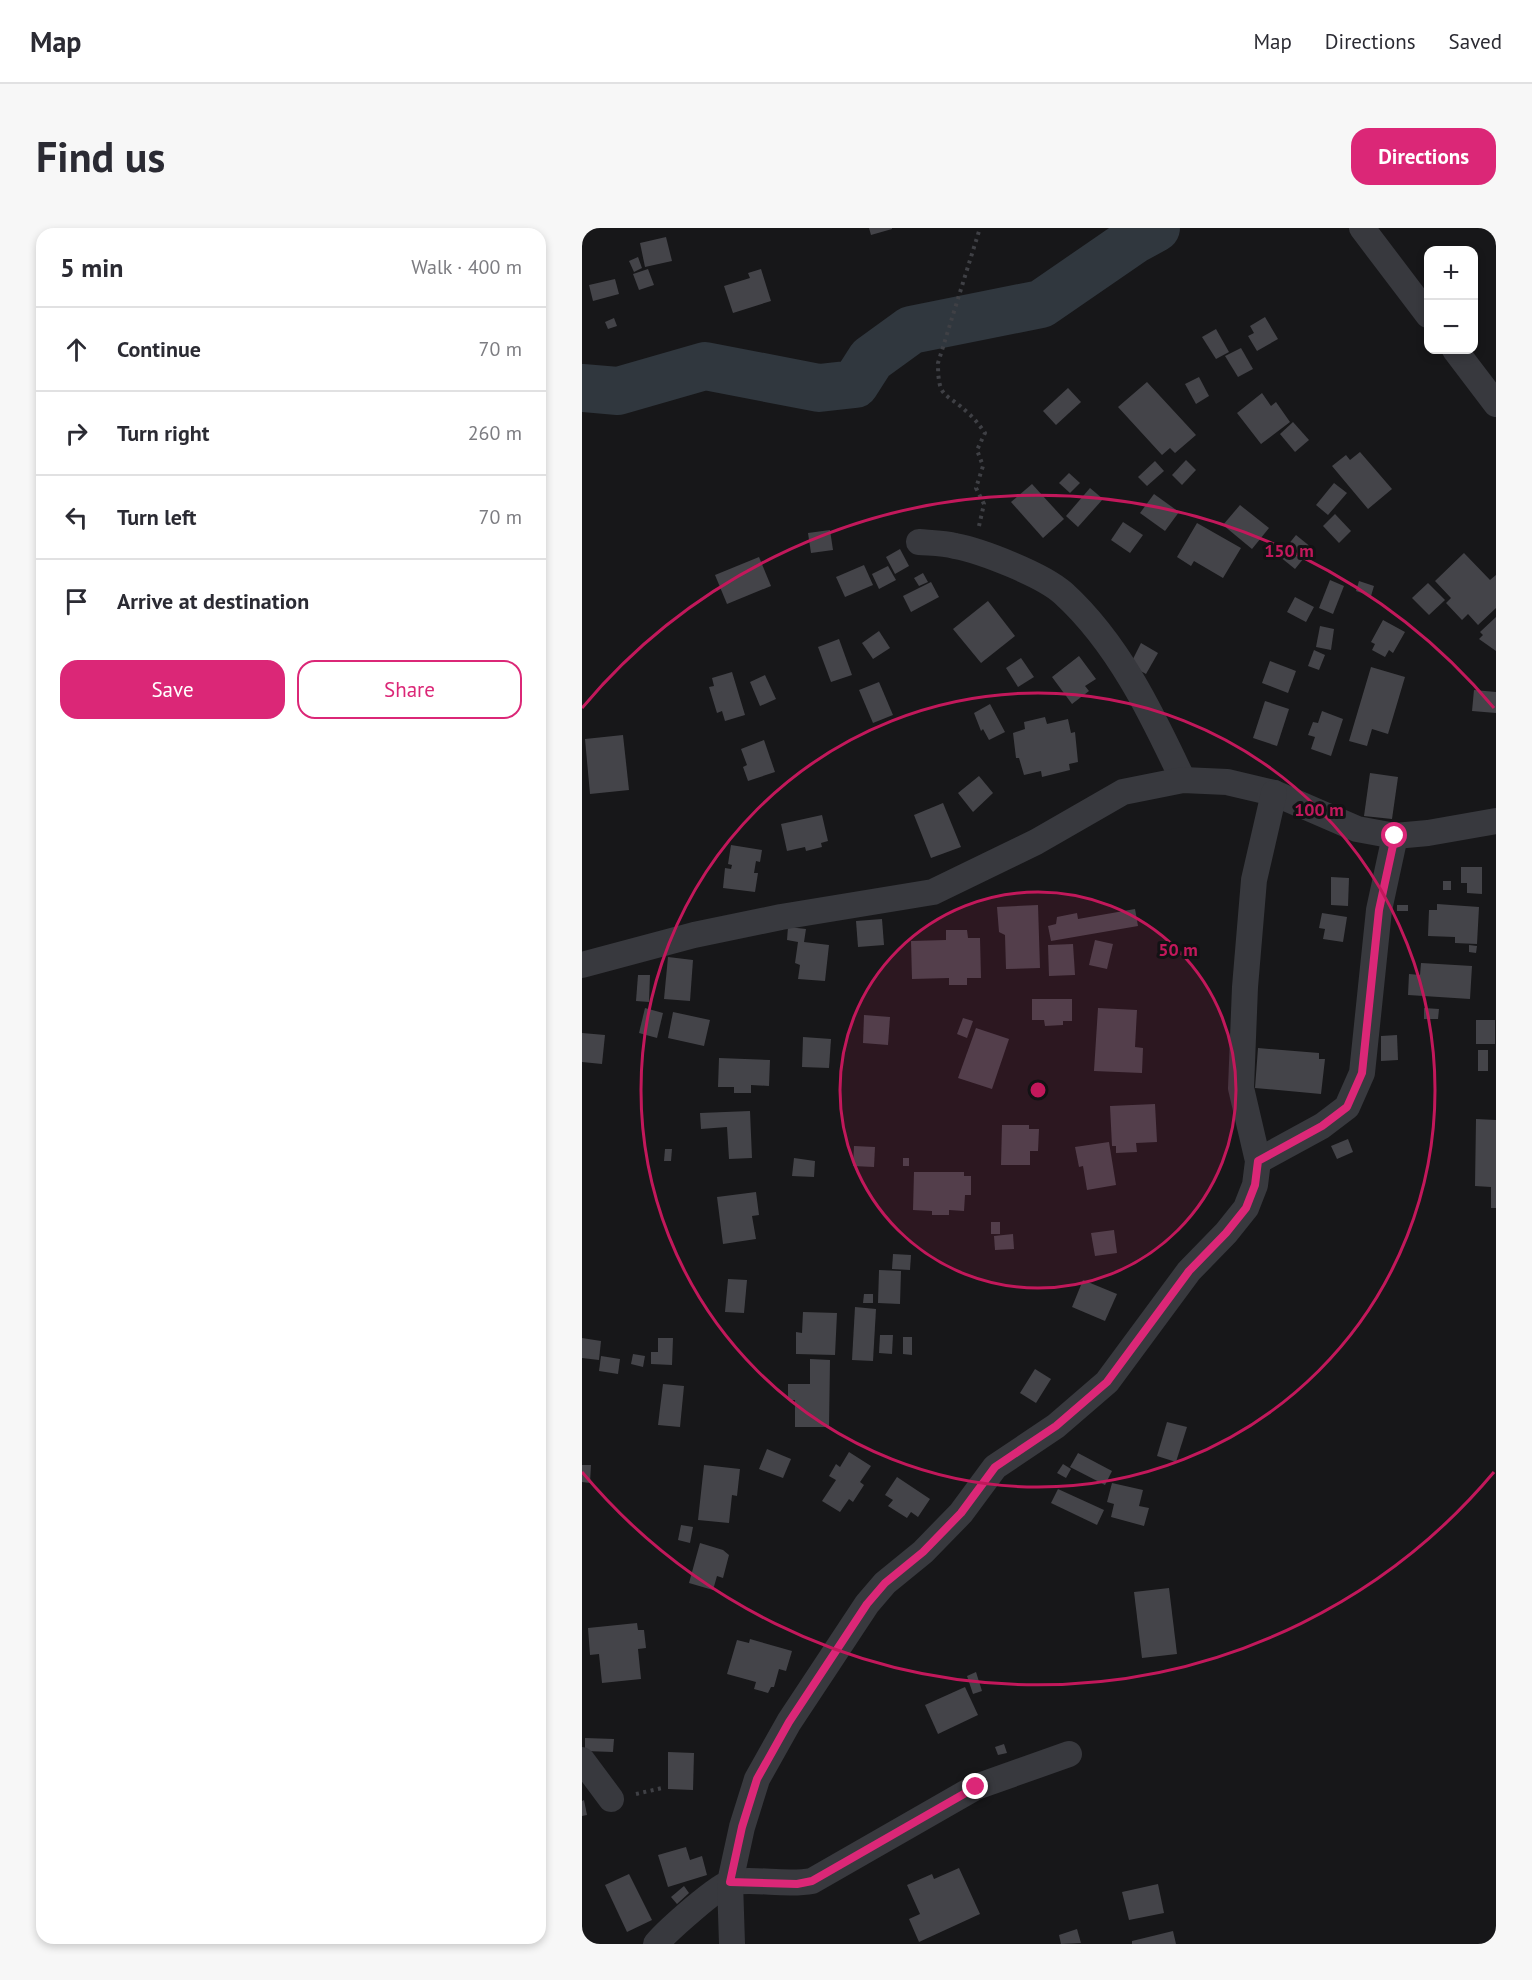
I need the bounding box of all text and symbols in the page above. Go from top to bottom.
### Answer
text: Map [30,23,81,60]
text: Map [1253,28,1292,55]
text: Directions [1325,28,1416,55]
text: Saved [1449,28,1502,55]
button: Directions [1351,128,1496,185]
text: Find us [36,129,165,184]
map controls [1424,246,1478,354]
button: + [1424,246,1478,300]
text: 5 min [60,251,123,284]
text: Walk · 400 m [411,254,522,280]
button: − [1424,300,1478,354]
icon: ahead [60,333,93,366]
text: Continue [117,335,201,363]
text: 70 m [479,336,522,362]
icon: right [60,417,93,450]
text: Turn right [117,419,209,447]
text: 260 m [468,420,522,446]
icon: left [60,501,93,534]
text: Turn left [117,503,197,531]
text: 70 m [479,504,522,530]
text: 150 m [1264,539,1314,562]
icon: arrive [60,585,93,618]
text: Arrive at destination [117,587,309,615]
button: Save [60,660,285,719]
button: Share [297,660,522,719]
text: 100 m [1294,798,1344,821]
route start [1381,822,1407,848]
text: 50 m [1158,938,1198,961]
centre of rings [1028,1080,1048,1100]
route end [962,1773,988,1799]

